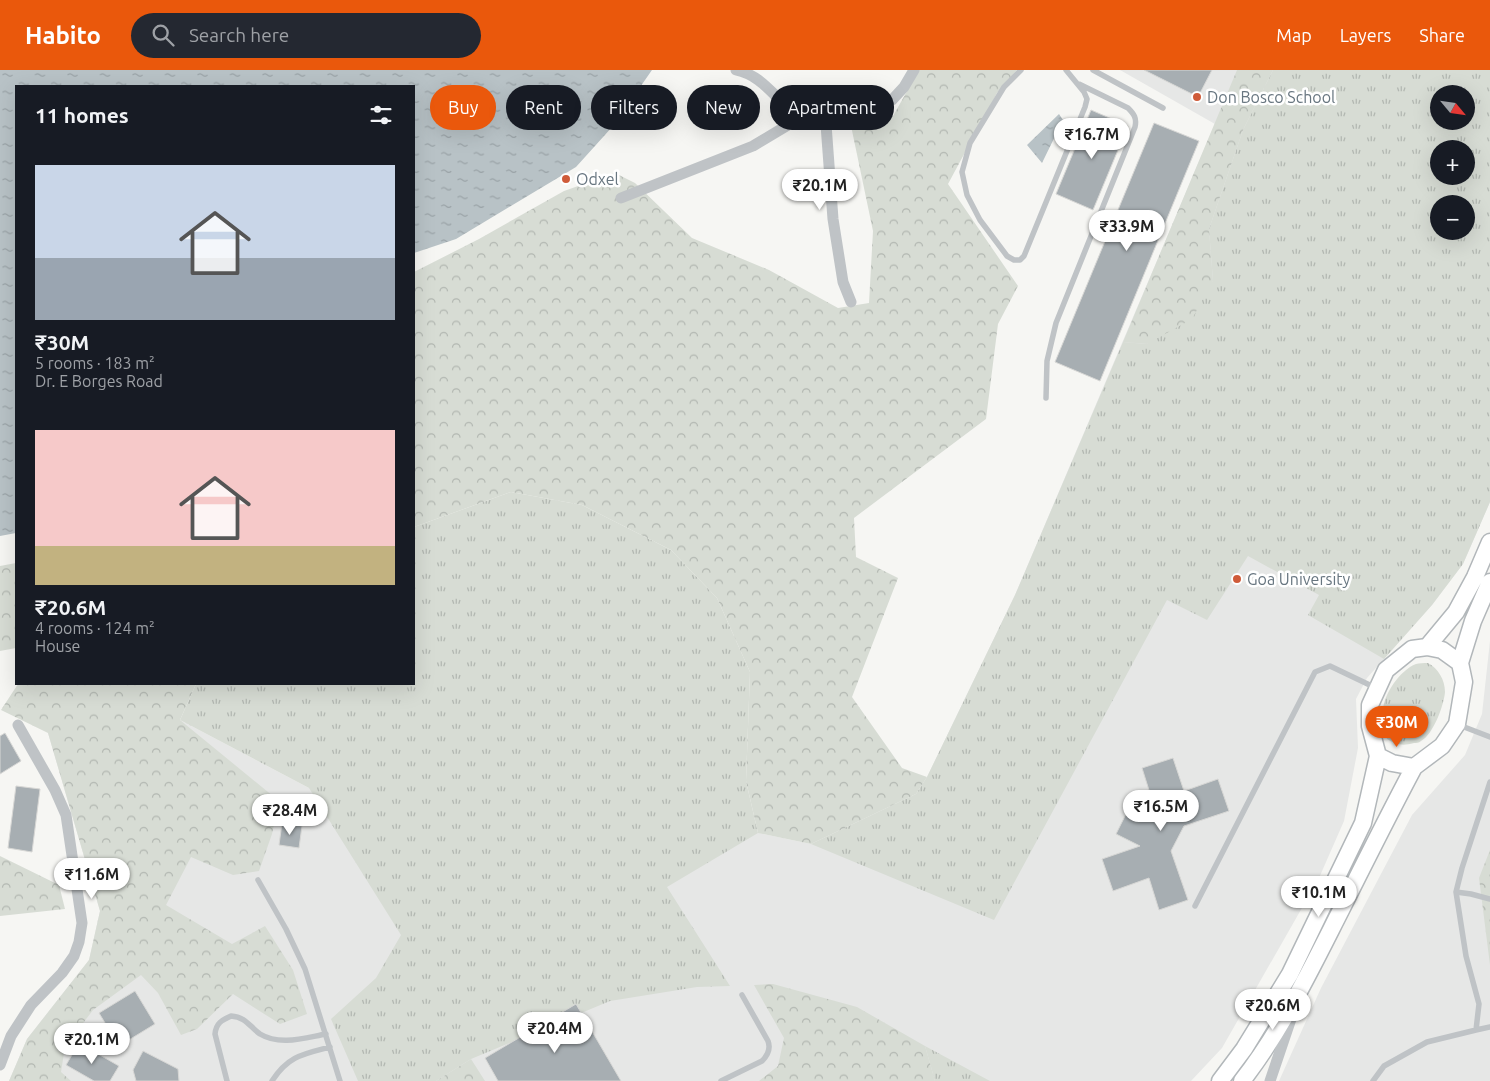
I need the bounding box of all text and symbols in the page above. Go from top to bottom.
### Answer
search box [131,13,481,58]
icon: search [149,21,177,49]
text: Habito [25,22,101,49]
text: Search here [189,24,289,46]
text: Map [1276,25,1312,45]
text: Layers [1340,25,1391,45]
text: Share [1419,25,1465,45]
chip: Buy [430,85,496,130]
chip: Rent [506,85,581,130]
chip: Filters [591,85,677,130]
chip: New [687,85,760,130]
chip: Apartment [770,85,894,130]
north arrow [1430,85,1475,130]
map controls [1430,85,1475,240]
place label: Don Bosco School [1207,88,1335,106]
marker: Don Bosco School [1191,91,1203,103]
icon: filters [367,101,395,129]
text: 11 homes [35,103,129,127]
pin: ₹16.7M [1051,118,1133,160]
text: ₹16.7M [1065,125,1119,143]
button: + [1430,140,1475,185]
pin: ₹20.1M [779,168,861,211]
place label: Odxel [576,170,619,188]
marker: Odxel [560,173,572,185]
text: ₹20.1M [793,176,847,194]
button: − [1430,195,1475,240]
icon: home [170,198,260,288]
pin: ₹33.9M [1086,210,1168,252]
text: ₹33.9M [1100,217,1154,235]
text: ₹30M [35,330,89,354]
text: 5 rooms · 183 m² [35,354,155,372]
text: Dr. E Borges Road [35,372,163,390]
icon: home [170,463,260,553]
place label: Goa University [1247,570,1351,588]
marker: Goa University [1231,573,1243,585]
text: ₹20.6M [35,595,106,619]
text: 4 rooms · 124 m² [35,619,155,637]
text: House [35,637,80,655]
pin: ₹30M [1367,706,1427,748]
text: ₹30M [1376,713,1418,731]
pin: ₹16.5M [1120,790,1202,832]
pin: ₹28.4M [249,794,331,836]
text: ₹16.5M [1134,797,1188,815]
text: ₹28.4M [263,801,317,819]
pin: ₹11.6M [51,858,133,900]
text: ₹11.6M [65,865,119,883]
pin: ₹10.1M [1278,876,1360,918]
text: ₹10.1M [1292,883,1346,901]
pin: ₹20.6M [1232,988,1314,1031]
text: ₹20.6M [1246,996,1300,1014]
pin: ₹20.4M [514,1012,596,1054]
text: ₹20.4M [528,1019,582,1037]
pin: ₹20.1M [51,1022,133,1065]
text: ₹20.1M [65,1030,119,1048]

